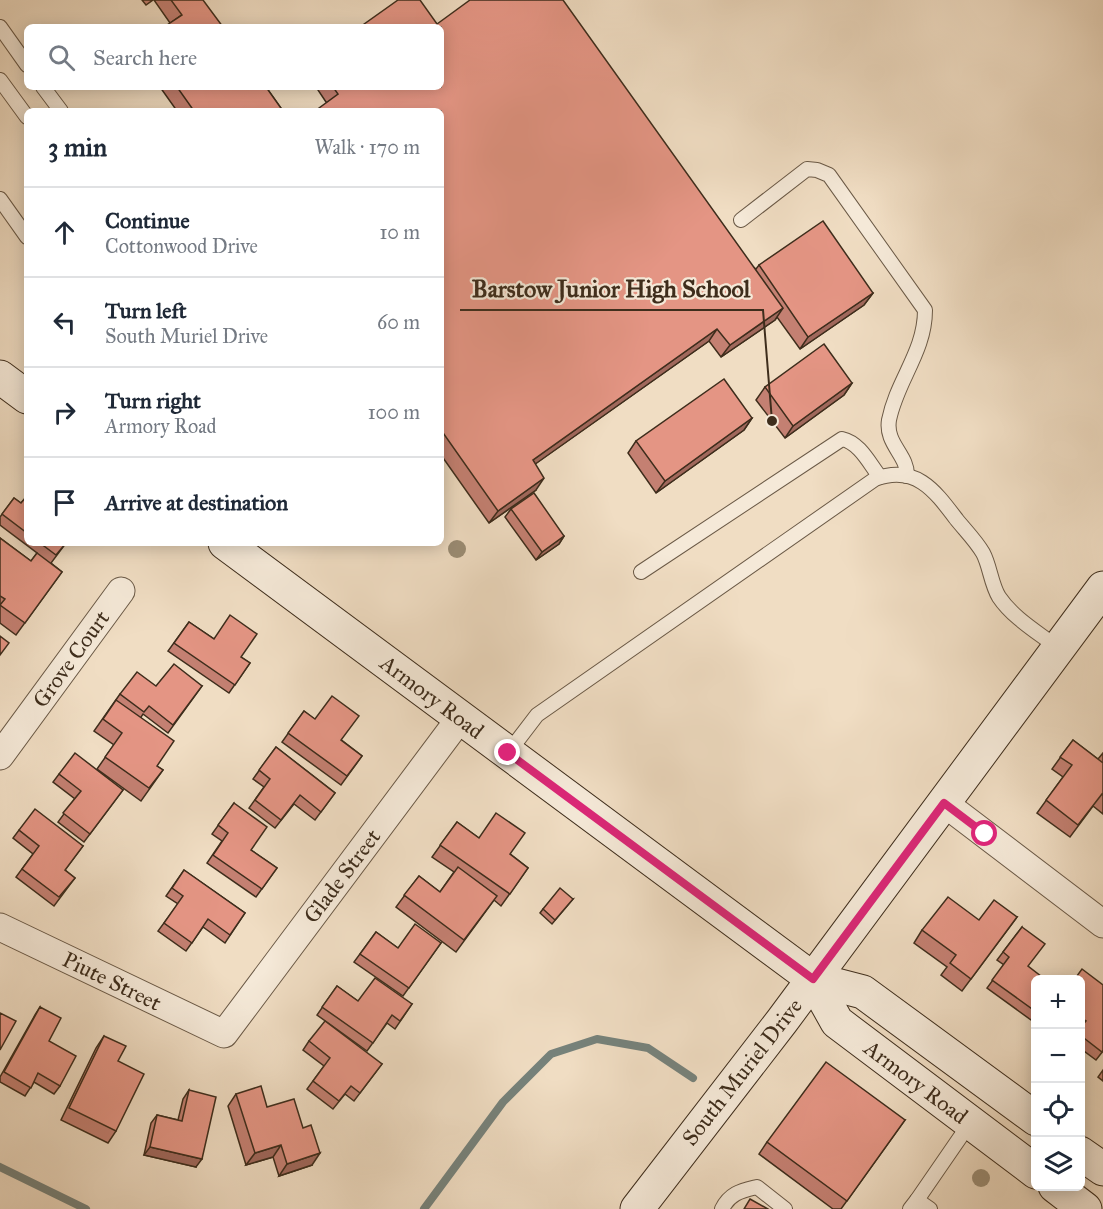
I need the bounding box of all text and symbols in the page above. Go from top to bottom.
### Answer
search box [24,24,444,90]
icon: search [45,41,78,74]
text: Search here [93,44,197,71]
text: 3 min [48,131,107,163]
text: Walk · 170 m [315,135,420,159]
text: Continue [105,207,190,234]
icon: ahead [48,216,81,249]
text: 10 m [379,220,420,244]
text: Cottonwood Drive [105,234,258,258]
callout: Barstow Junior High School [460,268,763,310]
text: Barstow Junior High School [472,274,751,304]
text: Turn left [105,297,187,324]
icon: left [48,306,81,339]
text: 60 m [377,310,420,334]
text: South Muriel Drive [105,324,268,348]
text: Turn right [105,387,201,414]
icon: right [48,396,81,429]
text: 100 m [368,400,420,424]
text: Armory Road [105,414,217,438]
icon: arrive [48,486,81,519]
text: Arrive at destination [105,489,288,516]
street label: Grove Court [27,605,115,713]
street label: Armory Road [374,649,489,745]
route end [494,739,520,765]
route start [971,820,997,846]
street label: Glade Street [298,823,386,928]
street label: Piute Street [58,946,166,1017]
map controls [1031,975,1085,1191]
button: + [1031,975,1085,1029]
street label: South Muriel Drive [676,993,808,1151]
button: − [1031,1029,1085,1083]
street label: Armory Road [858,1034,973,1130]
button: locate [1031,1083,1085,1137]
button: layers [1031,1137,1085,1191]

